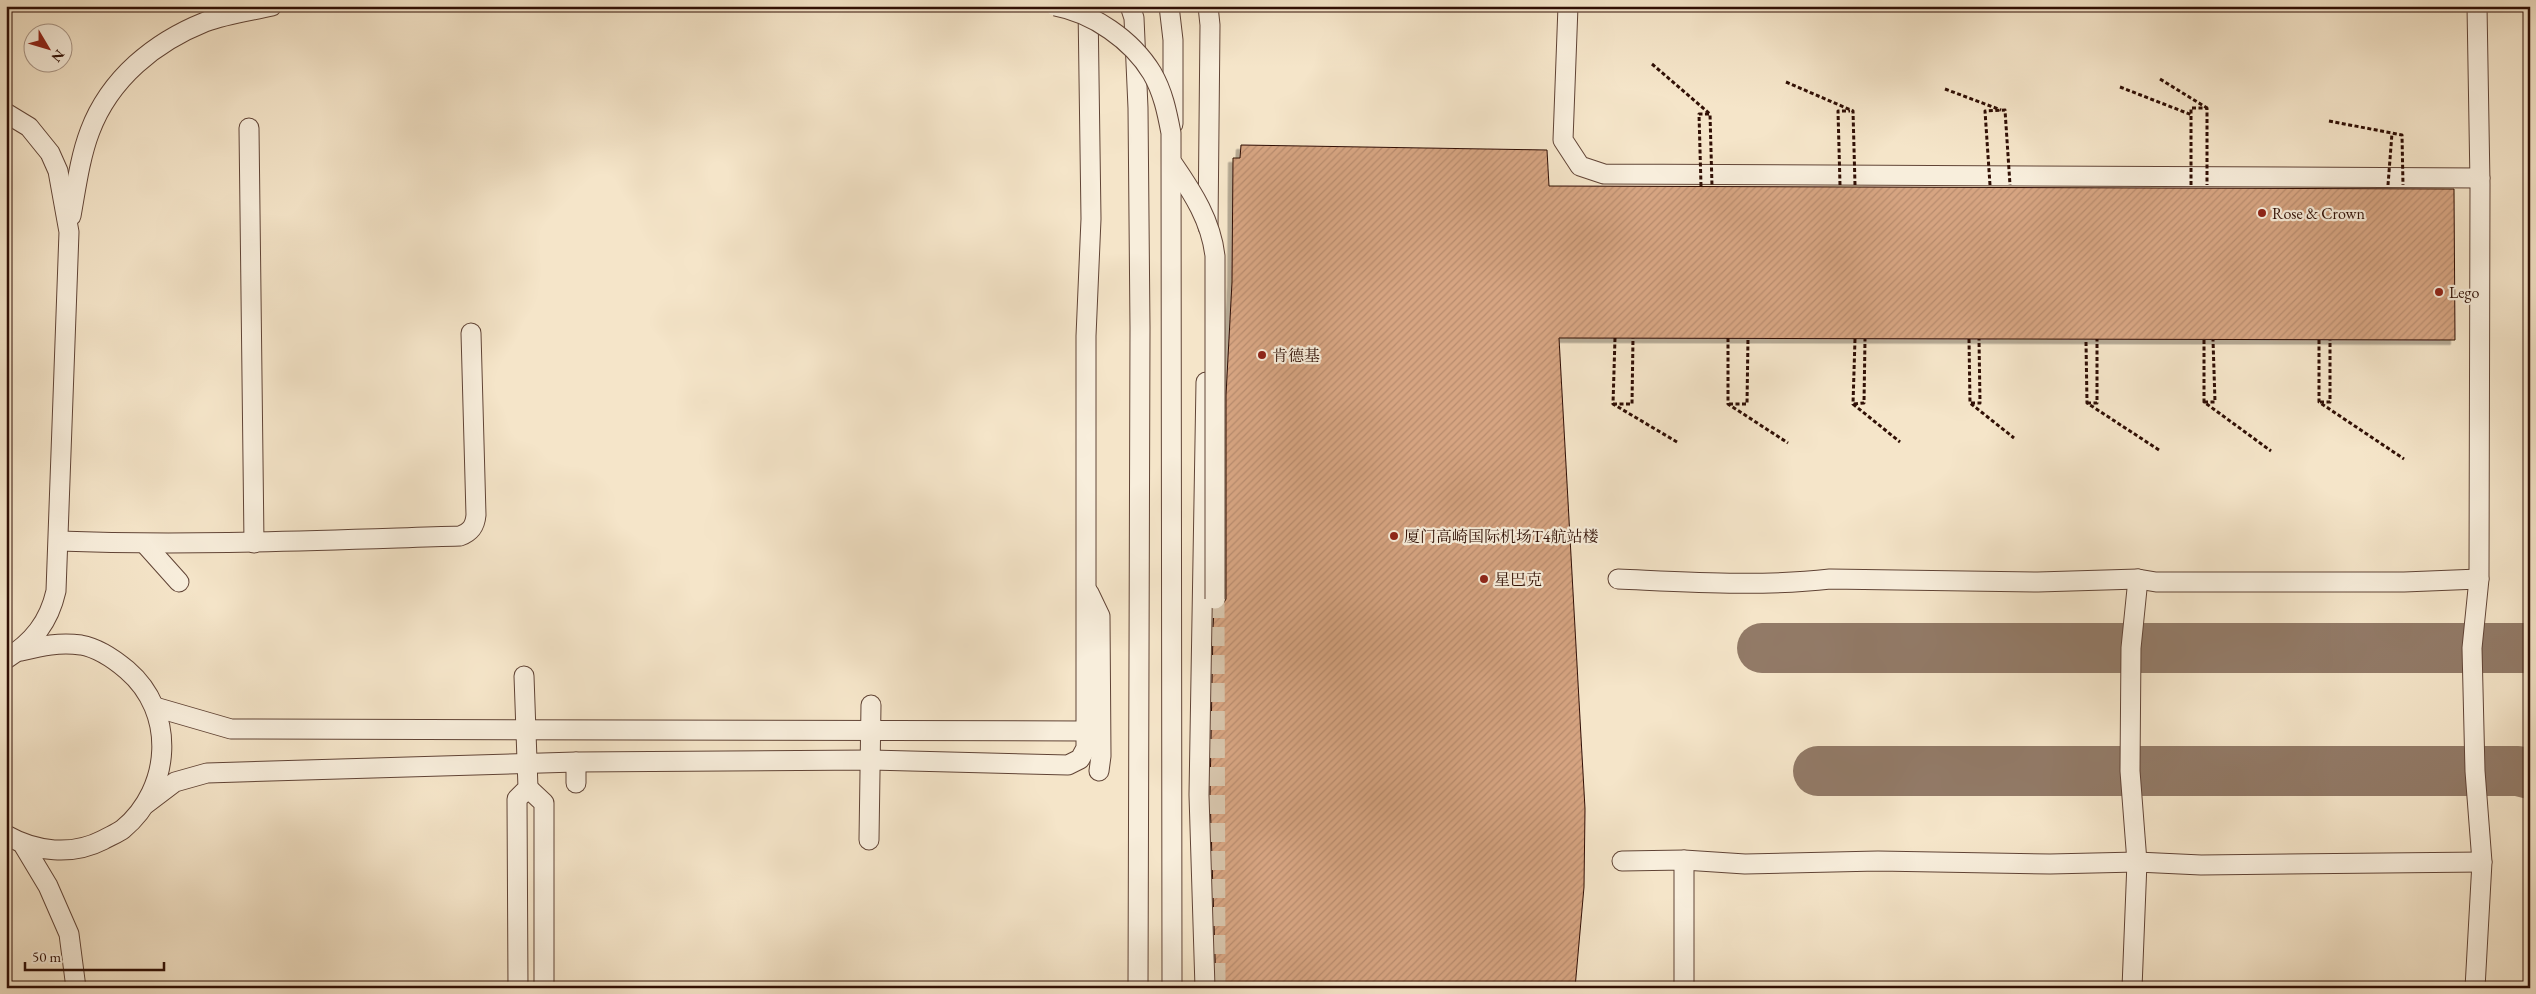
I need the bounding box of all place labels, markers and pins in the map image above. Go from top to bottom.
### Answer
place label: Rose & Crown [2272,203,2366,224]
marker: Rose & Crown [2256,207,2268,219]
place label: Lego [2449,282,2480,303]
marker: Lego [2433,286,2445,298]
place label: 肯德基 [1272,345,1320,366]
marker: 肯德基 [1256,349,1268,361]
place label: 厦门高崎国际机场T4航站楼 [1404,526,1598,547]
marker: 厦门高崎国际机场T4航站楼 [1388,530,1400,542]
place label: 星巴克 [1494,569,1542,590]
marker: 星巴克 [1478,573,1490,585]

